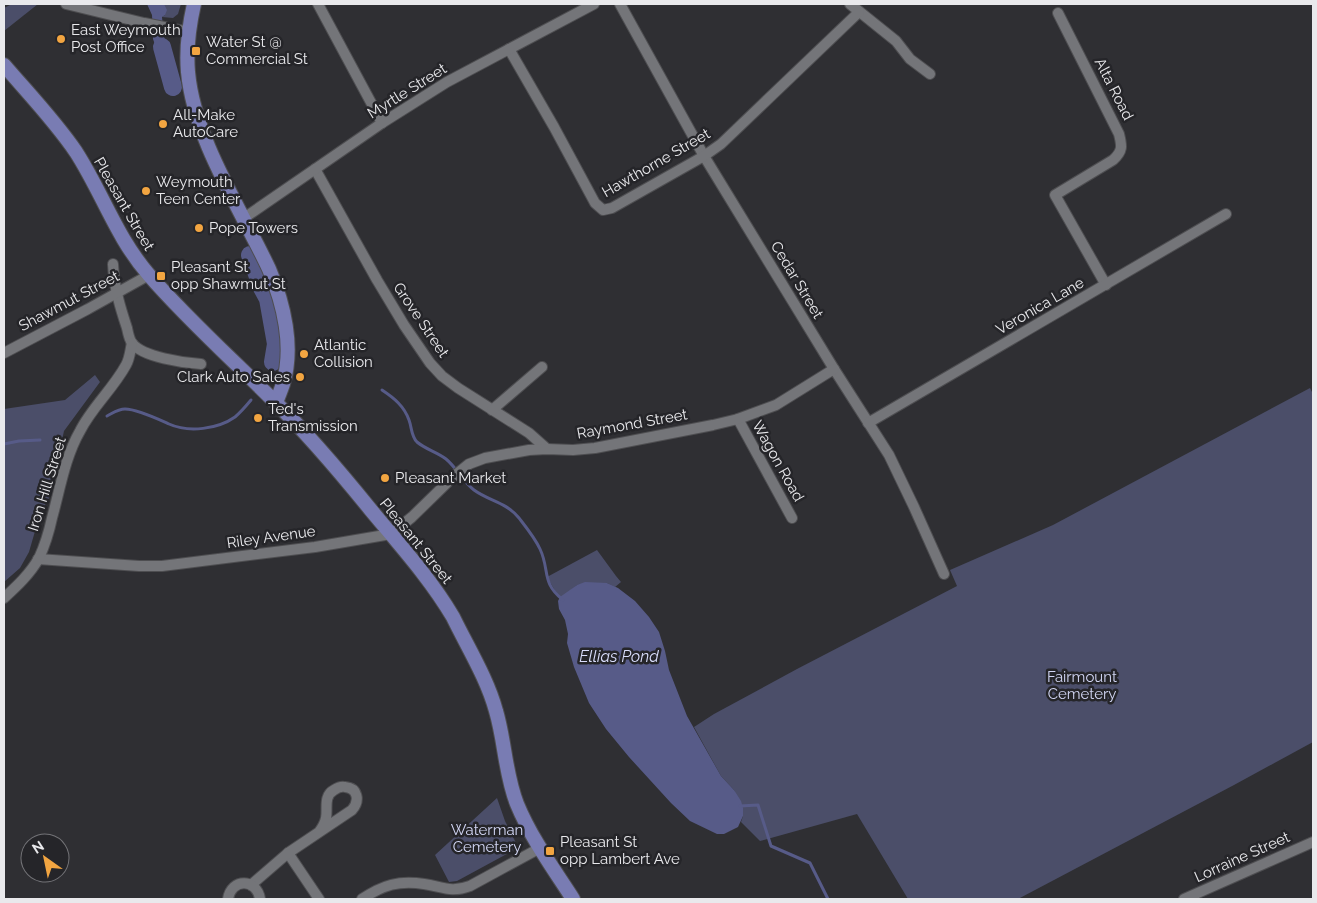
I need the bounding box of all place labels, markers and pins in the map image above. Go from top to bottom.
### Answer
place label: East Weymouth Post Office [71,21,181,56]
marker: East Weymouth Post Office [55,33,67,45]
place label: Water St @ Commercial St [206,33,308,68]
marker: Water St @ Commercial St [190,45,202,57]
place label: All-Make AutoCare [173,106,238,141]
marker: All-Make AutoCare [157,118,169,130]
place label: Weymouth Teen Center [156,173,241,208]
marker: Weymouth Teen Center [140,185,152,197]
place label: Pope Towers [209,219,298,237]
marker: Pope Towers [193,222,205,234]
place label: Pleasant St opp Shawmut St [171,258,286,293]
marker: Pleasant St opp Shawmut St [155,270,167,282]
place label: Atlantic Collision [314,336,373,371]
marker: Atlantic Collision [298,348,310,360]
place label: Clark Auto Sales [177,368,290,386]
marker: Clark Auto Sales [294,371,306,383]
place label: Ted's Transmission [268,400,358,435]
marker: Ted's Transmission [252,412,264,424]
place label: Pleasant Market [395,469,506,487]
marker: Pleasant Market [379,472,391,484]
place label: Pleasant St opp Lambert Ave [560,833,680,868]
marker: Pleasant St opp Lambert Ave [544,845,556,857]

